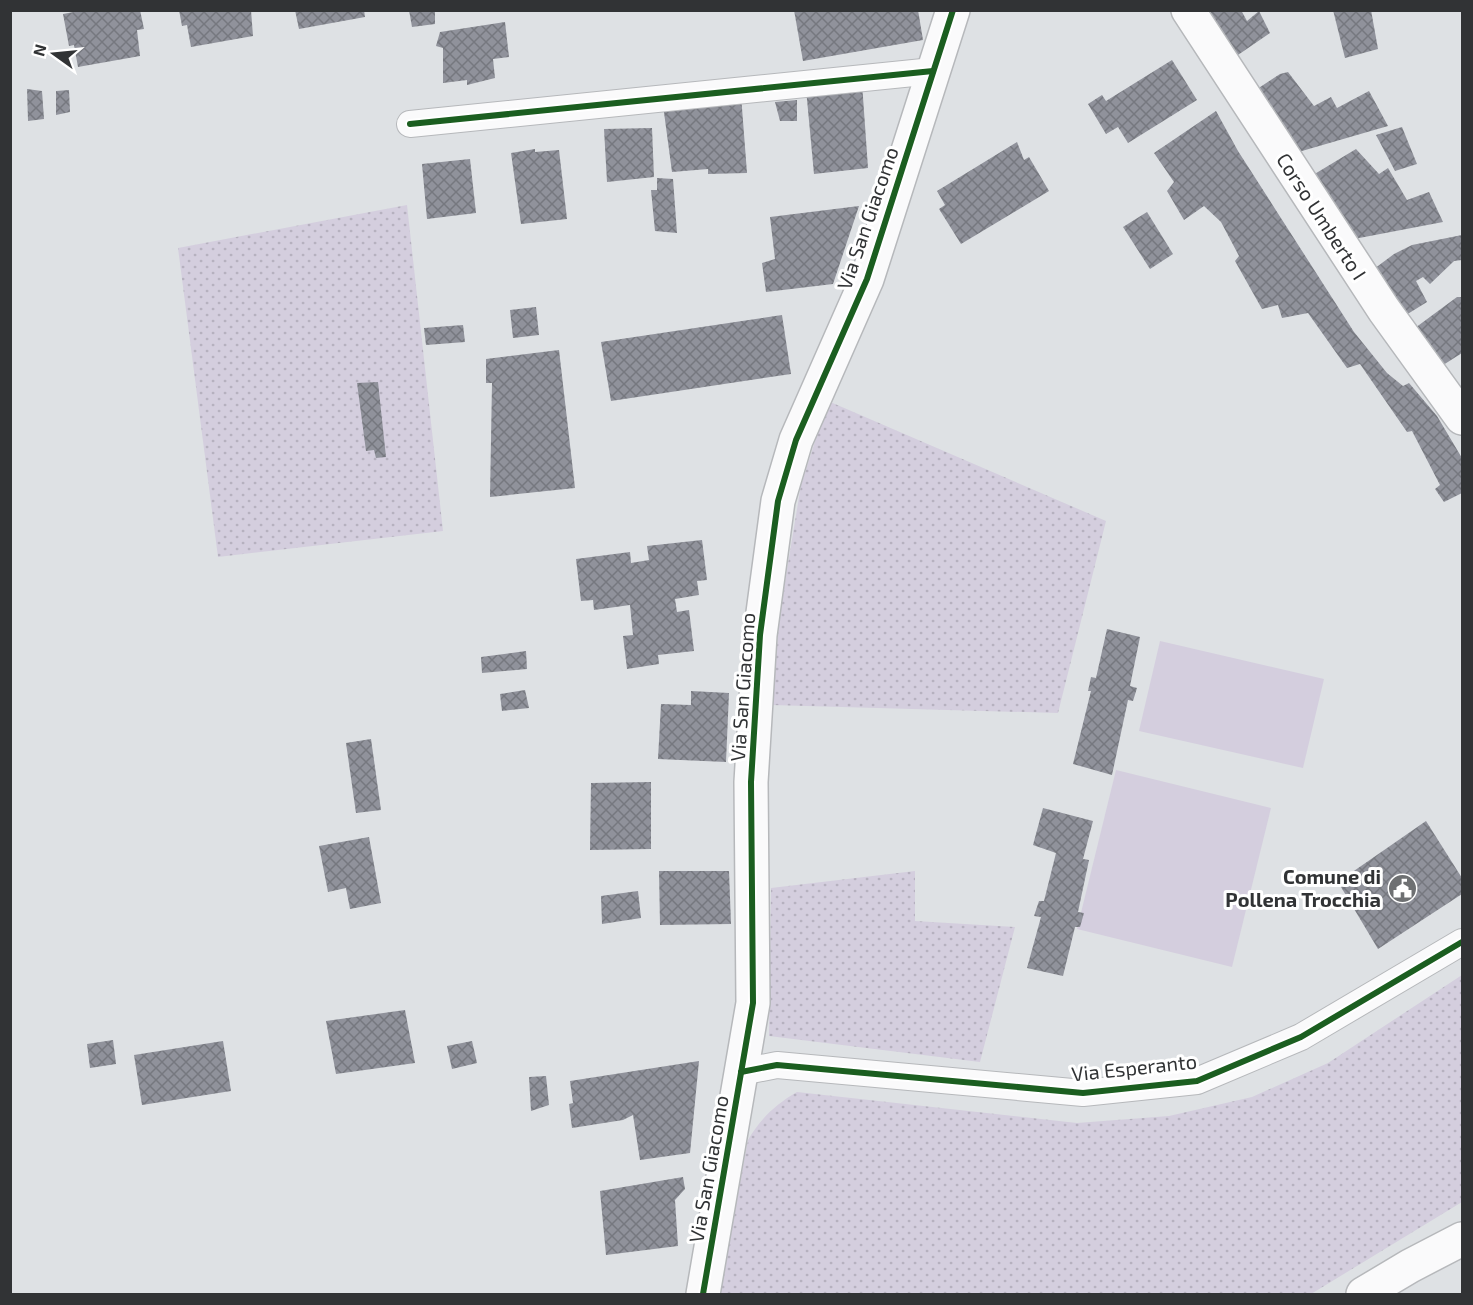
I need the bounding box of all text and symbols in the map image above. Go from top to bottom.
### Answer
north arrow [24,24,84,84]
text: N [28,42,50,58]
street label: Via San Giacomo [831,144,903,292]
street label: Corso Umberto I [1272,148,1372,284]
street label: Via San Giacomo [725,612,759,762]
place label: Comune di Pollena Trocchia [1225,864,1381,911]
public building icon: Comune di Pollena Trocchia [1386,872,1418,904]
street label: Via Esperanto [1070,1048,1198,1086]
street label: Via San Giacomo [683,1093,733,1245]

